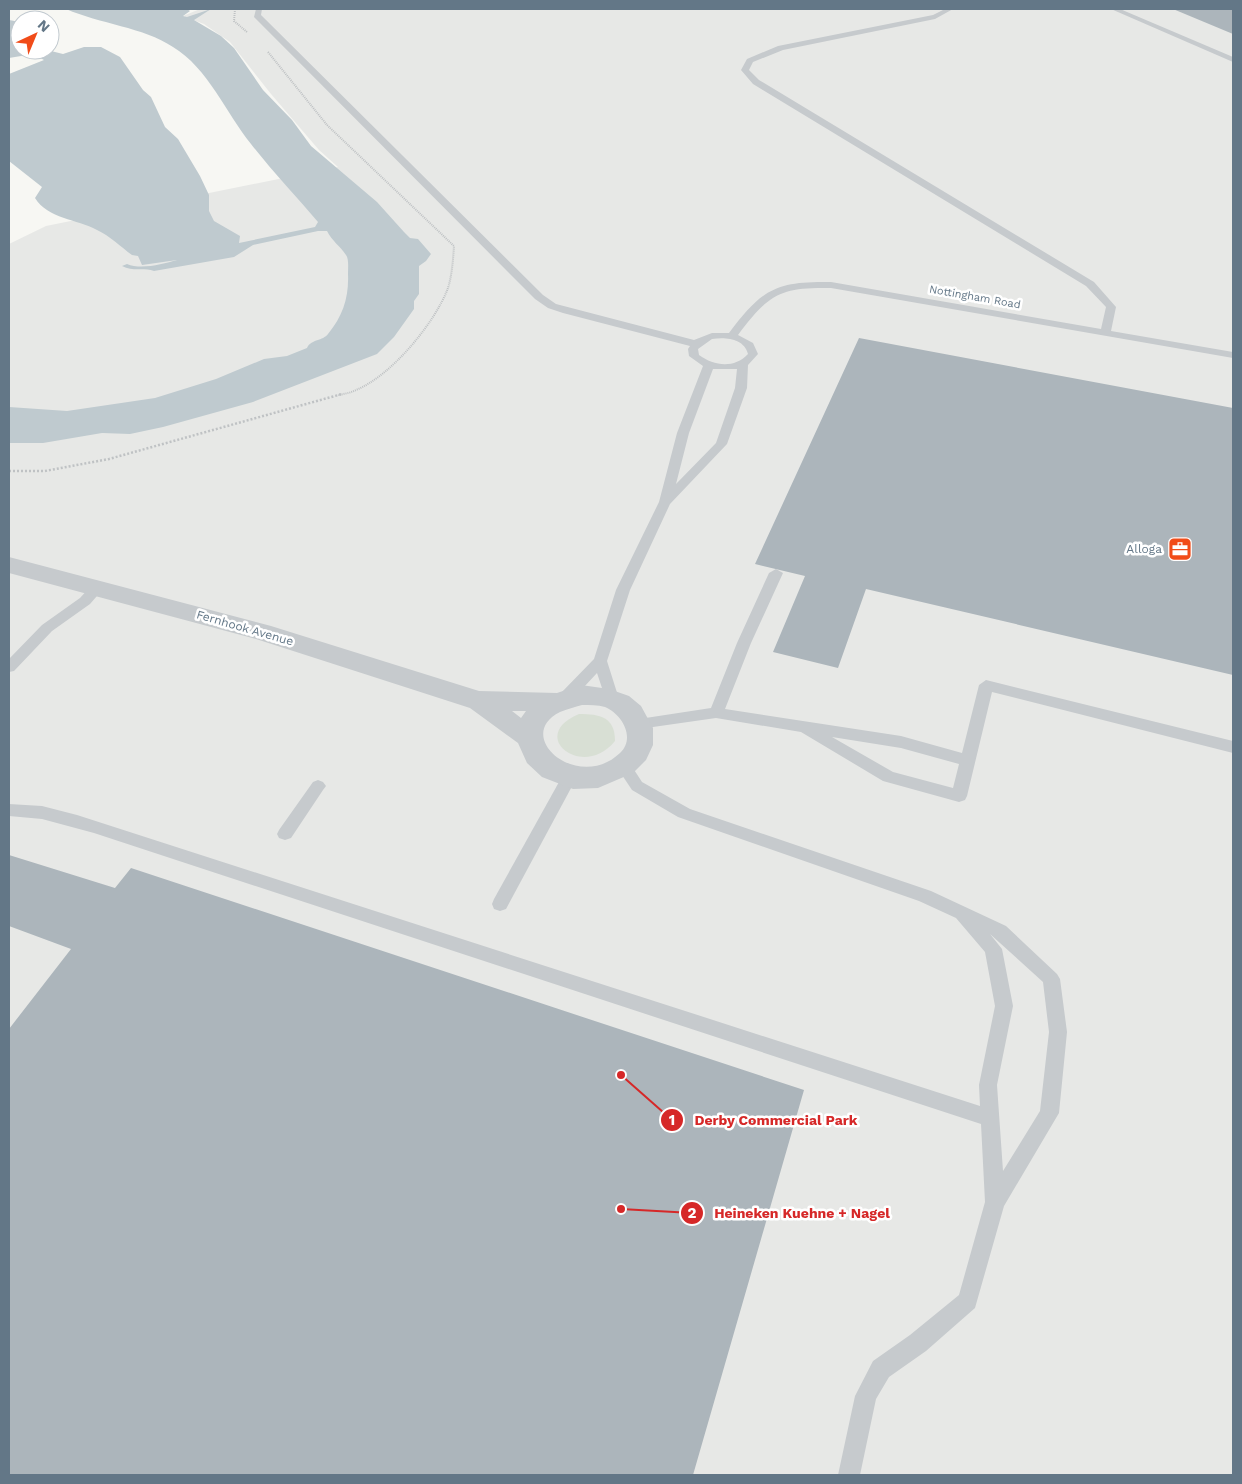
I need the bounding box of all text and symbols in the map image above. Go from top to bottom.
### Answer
north arrow [10,10,60,60]
text: N [35,16,53,35]
street label: Nottingham Road [928,283,1022,311]
office icon: Alloga [1167,536,1193,562]
place label: Alloga [1126,542,1162,556]
street label: Fernhook Avenue [195,607,295,649]
callout: Derby Commercial Park [659,1106,868,1135]
text: 1 [669,1111,675,1129]
text: Derby Commercial Park [694,1112,858,1128]
callout: Heineken Kuehne + Nagel [679,1199,900,1228]
text: 2 [688,1204,697,1222]
text: Heineken Kuehne + Nagel [714,1205,890,1221]

